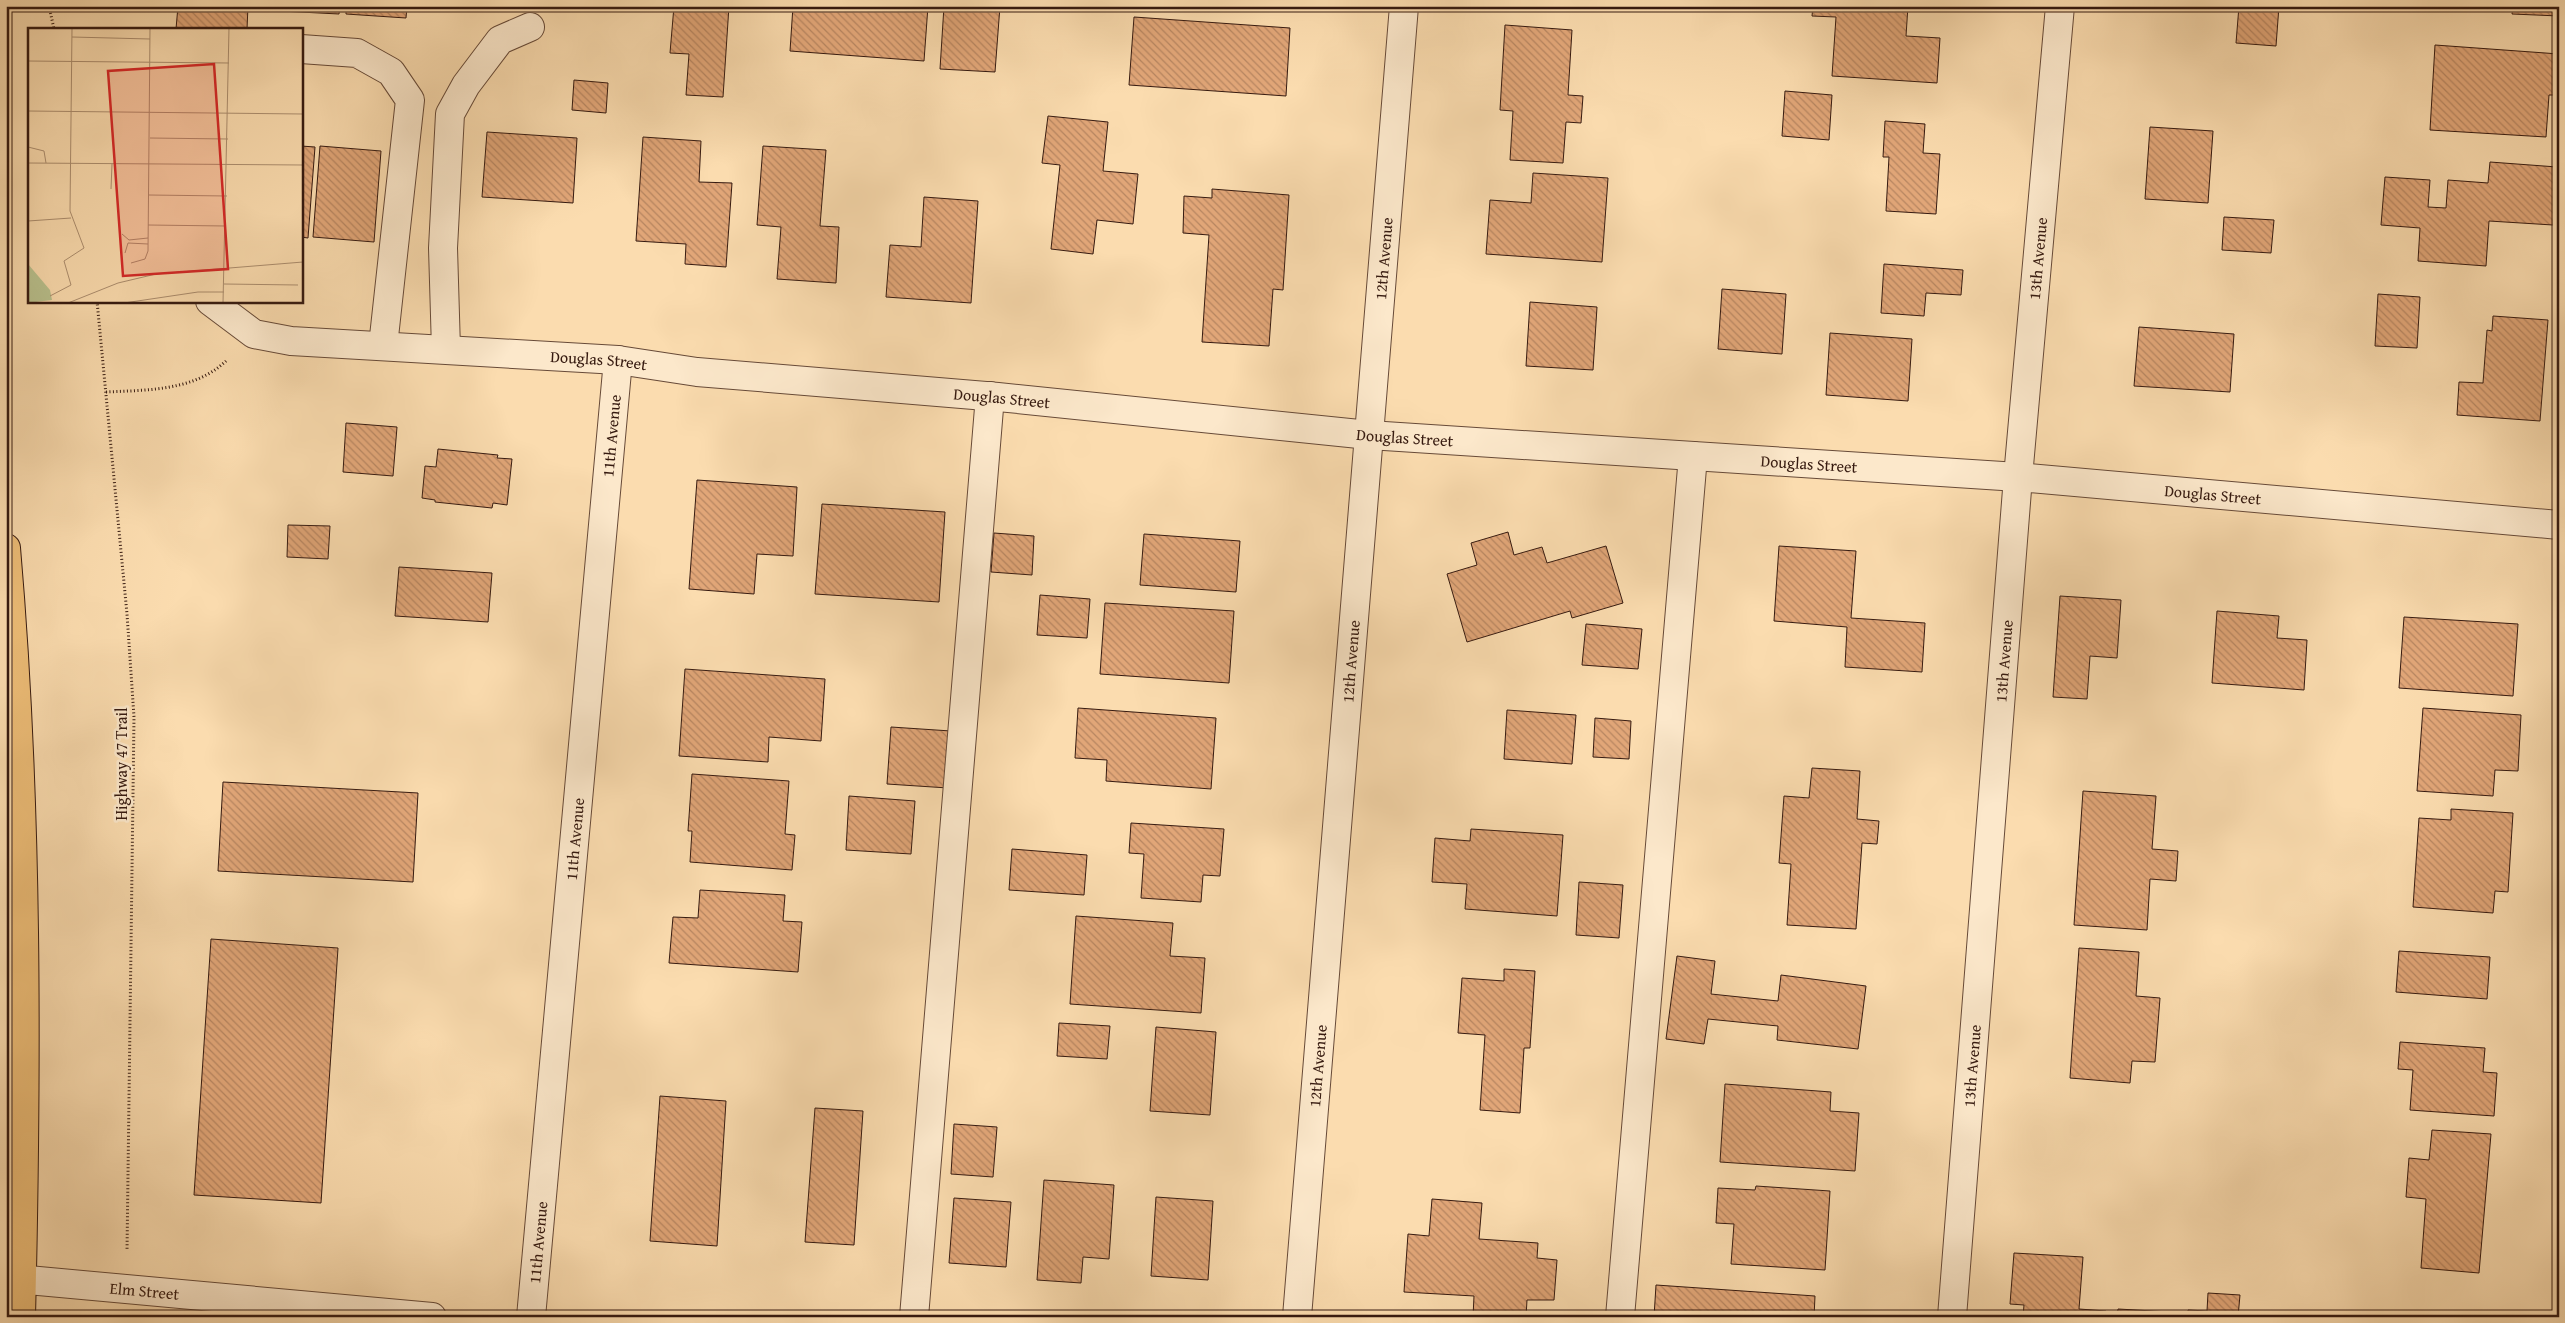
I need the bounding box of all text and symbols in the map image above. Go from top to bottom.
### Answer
inset map [28,28,302,302]
street label: 12th Avenue [1368,216,1399,301]
street label: 13th Avenue [2022,216,2053,301]
street label: Douglas Street [550,344,649,376]
street label: Douglas Street [953,381,1052,414]
street label: 11th Avenue [595,393,627,478]
street label: Douglas Street [1355,422,1454,452]
street label: Douglas Street [1760,448,1858,479]
street label: Douglas Street [2163,478,2262,511]
street label: 12th Avenue [1335,619,1366,703]
street label: 13th Avenue [1988,619,2019,703]
street label: Highway 47 Trail [109,707,133,821]
street label: 11th Avenue [559,797,590,881]
street label: 12th Avenue [1302,1024,1333,1108]
street label: 13th Avenue [1957,1024,1987,1108]
street label: 11th Avenue [522,1200,553,1285]
street label: Elm Street [109,1276,181,1306]

